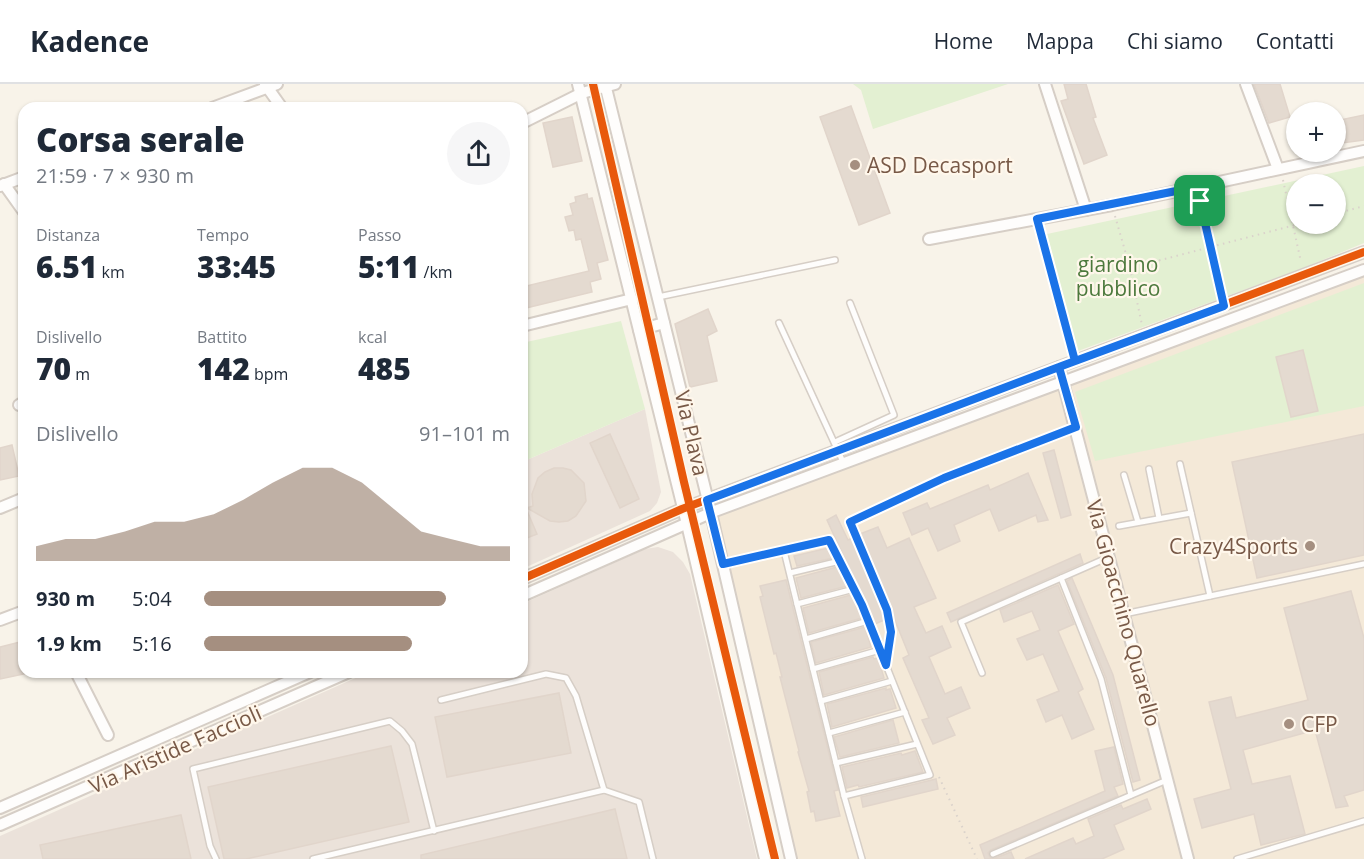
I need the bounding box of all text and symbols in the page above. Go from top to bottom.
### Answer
text: Kadence [30,22,149,60]
text: Home [934,27,993,55]
text: Mappa [1026,27,1094,55]
text: Chi siamo [1127,27,1223,55]
text: Contatti [1256,27,1334,55]
map controls [1286,102,1346,234]
button: + [1286,102,1346,162]
text: Corsa serale [36,117,245,162]
button: share [447,122,510,185]
place label: ASD Decasport [867,151,1013,179]
marker: ASD Decasport [848,158,862,172]
text: 21:59 · 7 × 930 m [36,162,194,189]
button: − [1286,174,1346,234]
pin [1174,175,1225,226]
icon: arrive [1183,184,1216,217]
text: Distanza [36,224,100,246]
text: Tempo [197,224,249,246]
text: Passo [358,224,401,246]
text: 6.51 [36,246,97,287]
text: 33:45 [197,246,276,287]
text: 5:11 [358,246,419,287]
park label: giardino pubblico [1076,250,1160,302]
text: km [97,261,125,283]
text: /km [419,261,453,283]
text: Dislivello [36,326,102,348]
text: Battito [197,326,247,348]
text: kcal [358,326,387,348]
text: 70 [36,348,71,389]
text: 142 [197,348,250,389]
text: 485 [358,348,411,389]
text: m [71,363,90,385]
text: bpm [250,363,288,385]
street label: Via Plava [669,388,715,478]
text: Dislivello [36,420,119,447]
text: 91–101 m [419,420,510,447]
street label: Via Gioacchino Quarello [1080,497,1168,729]
place label: Crazy4Sports [1169,532,1298,560]
marker: Crazy4Sports [1303,539,1317,553]
text: 930 m [36,585,95,612]
text: 5:04 [132,585,172,612]
text: 1.9 km [36,630,102,657]
text: 5:16 [132,630,172,657]
street label: Via Aristide Faccioli [84,698,266,800]
place label: CFP [1301,710,1338,738]
marker: CFP [1282,717,1296,731]

